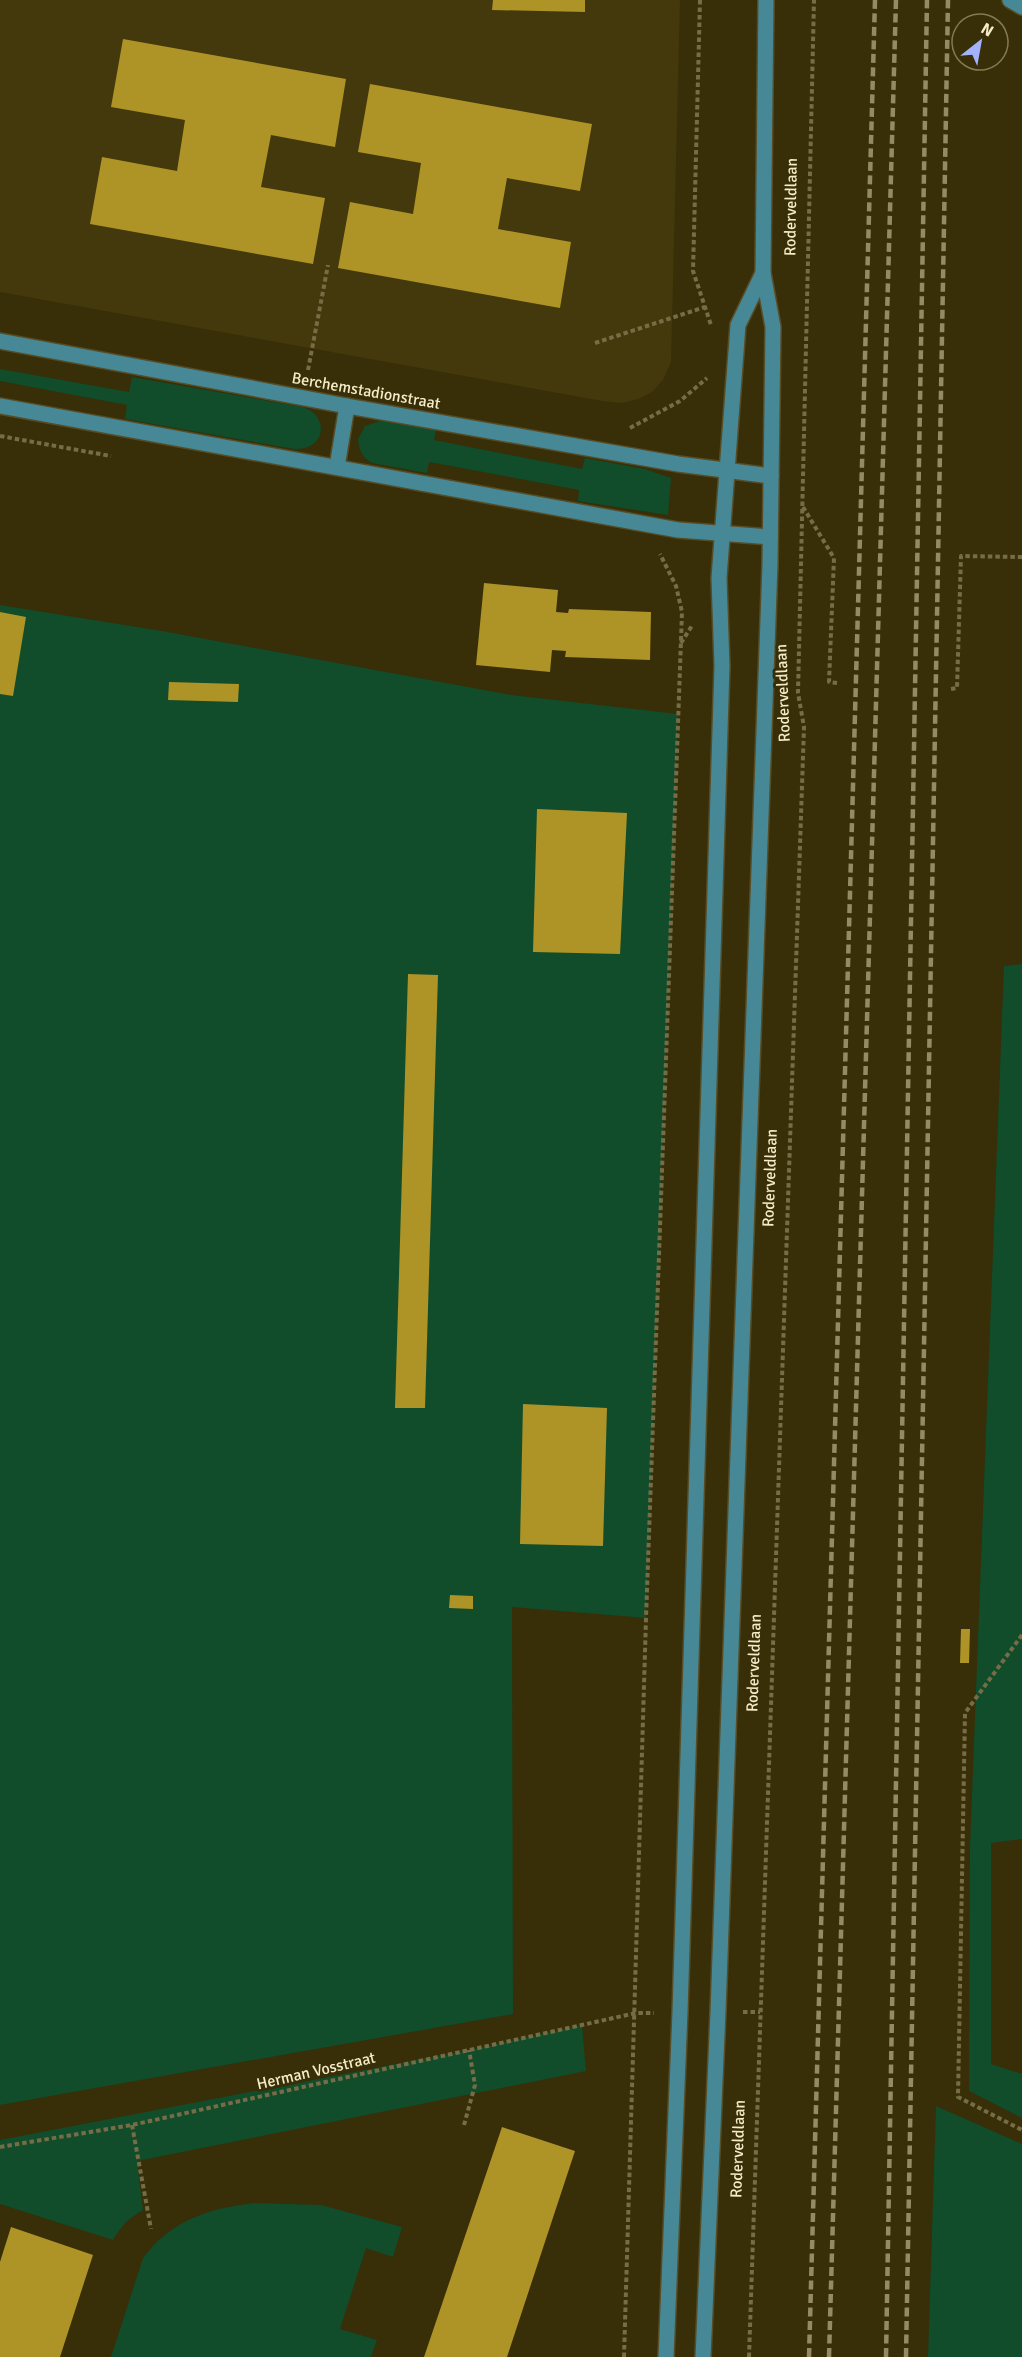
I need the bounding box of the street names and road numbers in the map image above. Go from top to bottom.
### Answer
street label: Roderveldlaan [780,158,802,256]
street label: Berchemstadionstraat [290,368,442,414]
street label: Roderveldlaan [771,643,795,743]
street label: Roderveldlaan [758,1128,782,1228]
street label: Roderveldlaan [742,1613,766,1713]
street label: Herman Vosstraat [255,2047,378,2094]
street label: Roderveldlaan [726,2099,750,2199]

